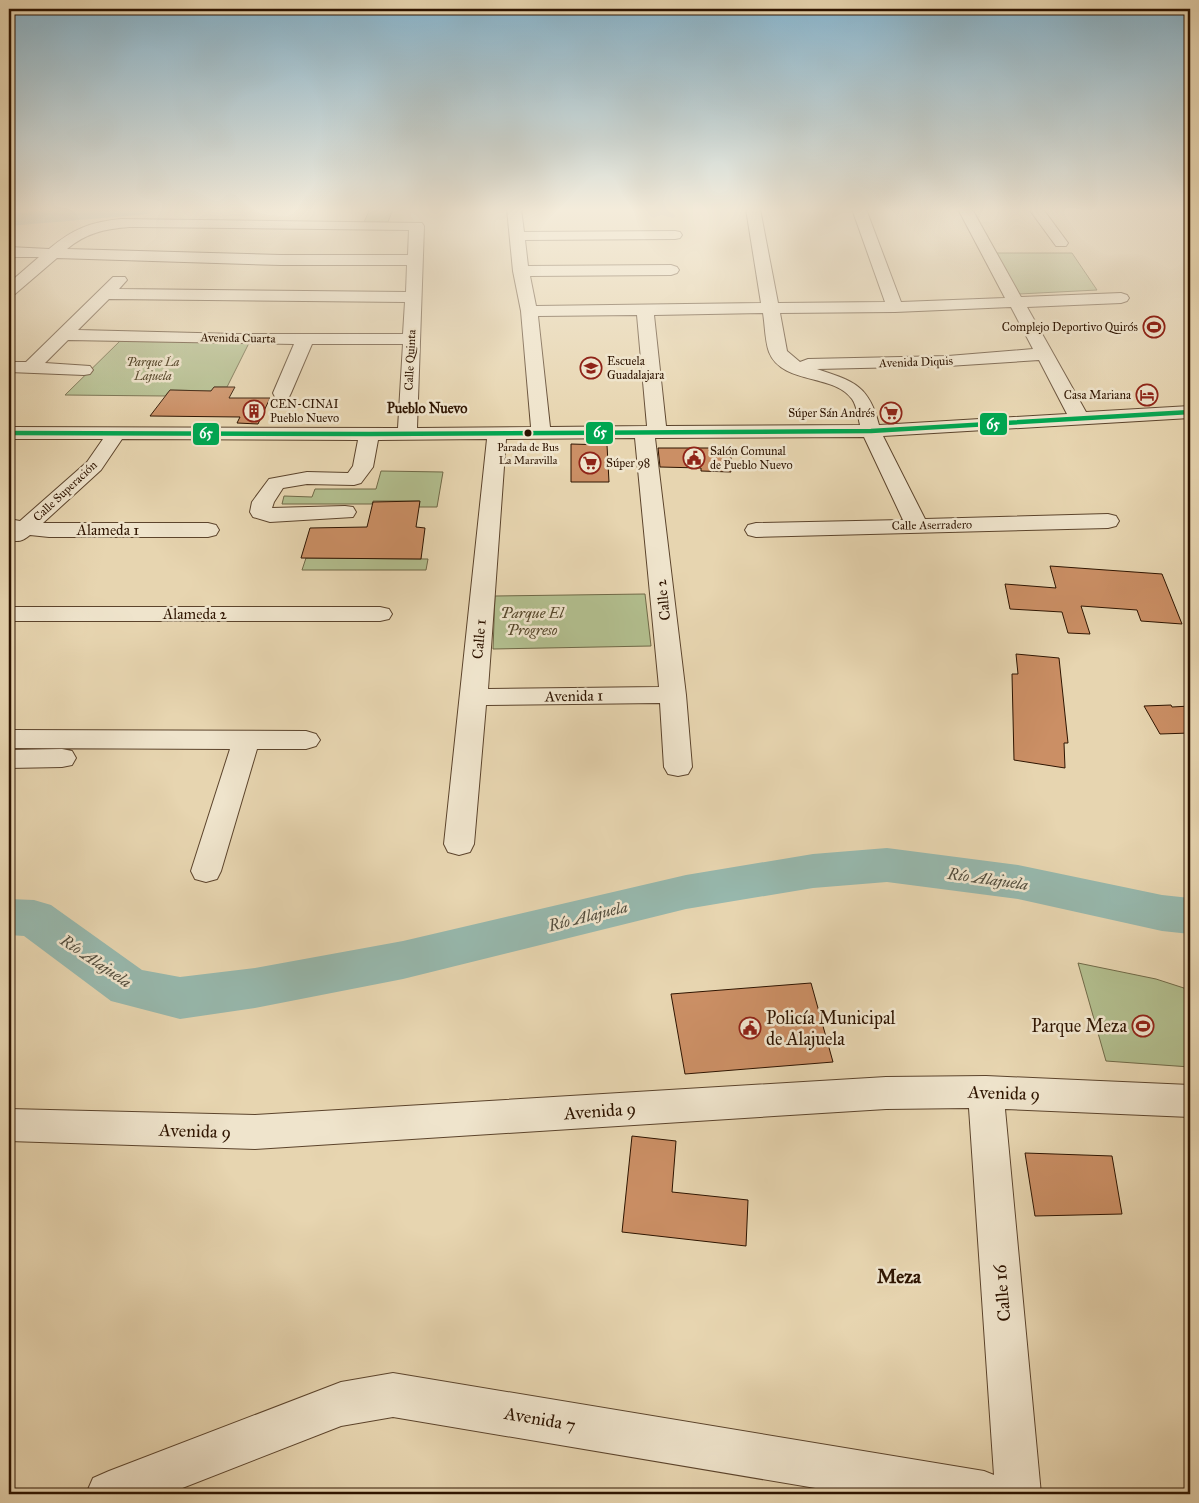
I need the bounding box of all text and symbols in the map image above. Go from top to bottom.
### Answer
sports icon: Complejo Deportivo Quirós [1142,315,1166,339]
place label: Complejo Deportivo Quirós [1002,320,1138,334]
street label: Calle Quinta [401,328,419,391]
street label: Avenida Cuarta [199,330,277,346]
place label: Escuela Guadalajara [607,354,665,382]
street label: Avenida Diquis [878,354,953,371]
park label: Parque La Lajuela [127,355,180,384]
school or university icon: Escuela Guadalajara [579,356,603,380]
hotel icon: Casa Mariana [1135,383,1159,407]
place label: Casa Mariana [1064,388,1132,402]
place label: CEN-CINAI Pueblo Nuevo [270,397,339,425]
building icon: CEN-CINAI Pueblo Nuevo [242,399,266,423]
district label: Pueblo Nuevo [387,400,467,417]
supermarket icon: Súper Sán Andrés [879,401,903,425]
place label: Súper Sán Andrés [788,406,875,420]
line badge: 65 [979,412,1008,436]
text: 65 [986,416,1000,433]
line badge: 65 [585,421,614,445]
line badge: 65 [192,422,220,446]
text: 65 [593,424,607,441]
text: 65 [199,425,213,442]
marker: Parada de Bus La Maravilla [523,428,533,438]
place label: Parada de Bus La Maravilla [497,441,559,467]
place label: Salón Comunal de Pueblo Nuevo [710,444,793,472]
public building icon: Salón Comunal de Pueblo Nuevo [682,446,706,470]
supermarket icon: Súper 98 [578,451,602,475]
place label: Súper 98 [606,456,650,470]
street label: Calle Superación [30,458,100,524]
street label: Calle Aserradero [892,517,972,533]
street label: Alameda 1 [76,521,139,539]
street label: Calle 2 [652,578,674,622]
park label: Parque El Progreso [501,604,565,639]
street label: Alameda 2 [162,605,227,623]
street label: Calle 1 [468,618,490,660]
street label: Avenida 1 [544,686,603,706]
water label: Río Alajuela [945,864,1030,895]
water label: Río Alajuela [545,897,630,936]
water label: Río Alajuela [56,930,135,993]
place label: Policía Municipal de Alajuela [766,1007,896,1050]
sports icon: Parque Meza [1131,1014,1155,1038]
place label: Parque Meza [1031,1015,1127,1038]
public building icon: Policía Municipal de Alajuela [738,1016,762,1040]
street label: Avenida 9 [967,1081,1040,1105]
street label: Avenida 9 [562,1098,637,1125]
street label: Avenida 9 [158,1119,231,1143]
street label: Calle 16 [988,1263,1015,1322]
district label: Meza [877,1265,922,1288]
street label: Avenida 7 [502,1402,577,1436]

